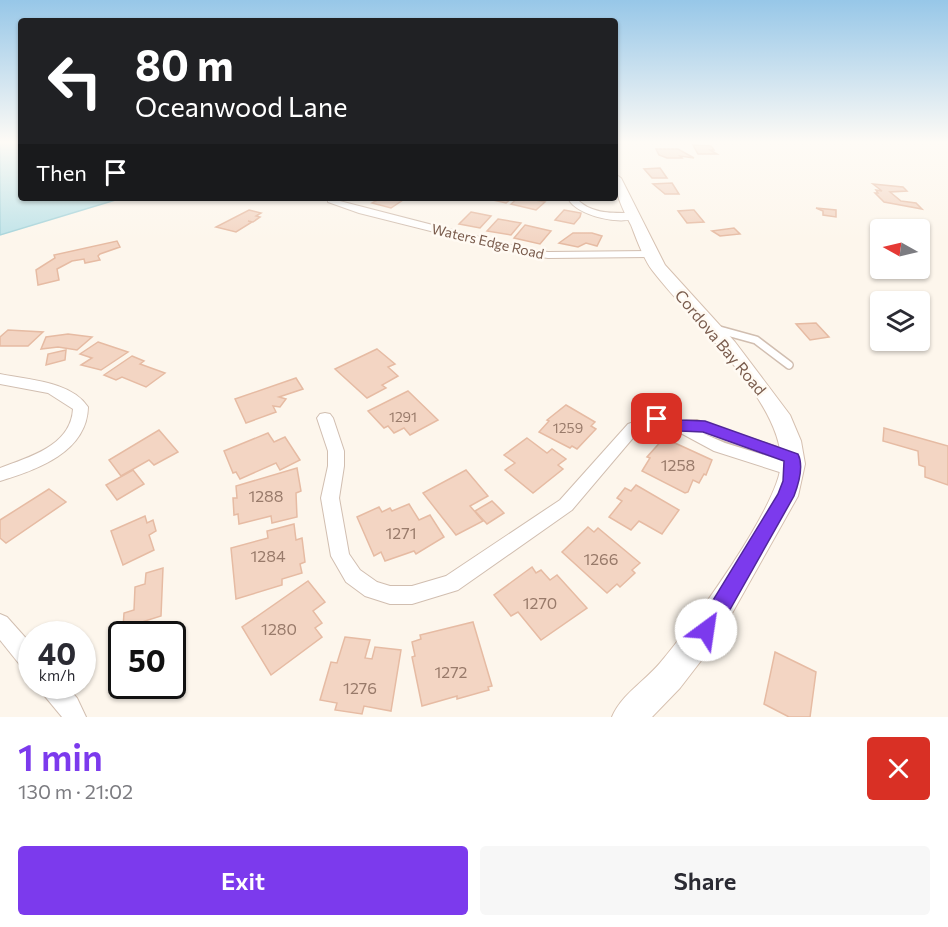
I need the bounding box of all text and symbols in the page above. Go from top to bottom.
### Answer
text: 80 m [135,38,234,90]
icon: left [36,42,114,120]
text: Oceanwood Lane [135,90,347,123]
icon: arrive [99,156,132,189]
text: Then [36,159,87,186]
north arrow [870,219,930,279]
map controls [870,219,930,351]
street label: Waters Edge Road [430,220,546,262]
street label: Cordova Bay Road [671,285,771,399]
button: layers [870,291,930,351]
pin [631,393,682,444]
icon: arrive [640,402,673,435]
house number: 1291 [389,408,417,425]
house number: 1259 [553,419,583,436]
house number: 1258 [661,455,695,474]
house number: 1288 [248,486,284,505]
house number: 1271 [386,523,416,542]
house number: 1284 [251,546,286,565]
house number: 1266 [583,549,619,568]
house number: 1270 [523,593,557,612]
position arrow [674,598,738,662]
house number: 1280 [261,619,297,638]
speed limit sign: 50 [108,621,186,699]
text: 40 [38,634,76,671]
house number: 1272 [435,662,468,681]
text: km/h [39,666,75,684]
house number: 1276 [343,678,377,697]
text: 1 min [18,734,103,778]
button: close [867,737,930,800]
text: 130 m · 21:02 [18,779,133,803]
button: Exit [18,846,468,915]
button: Share [480,846,930,915]

